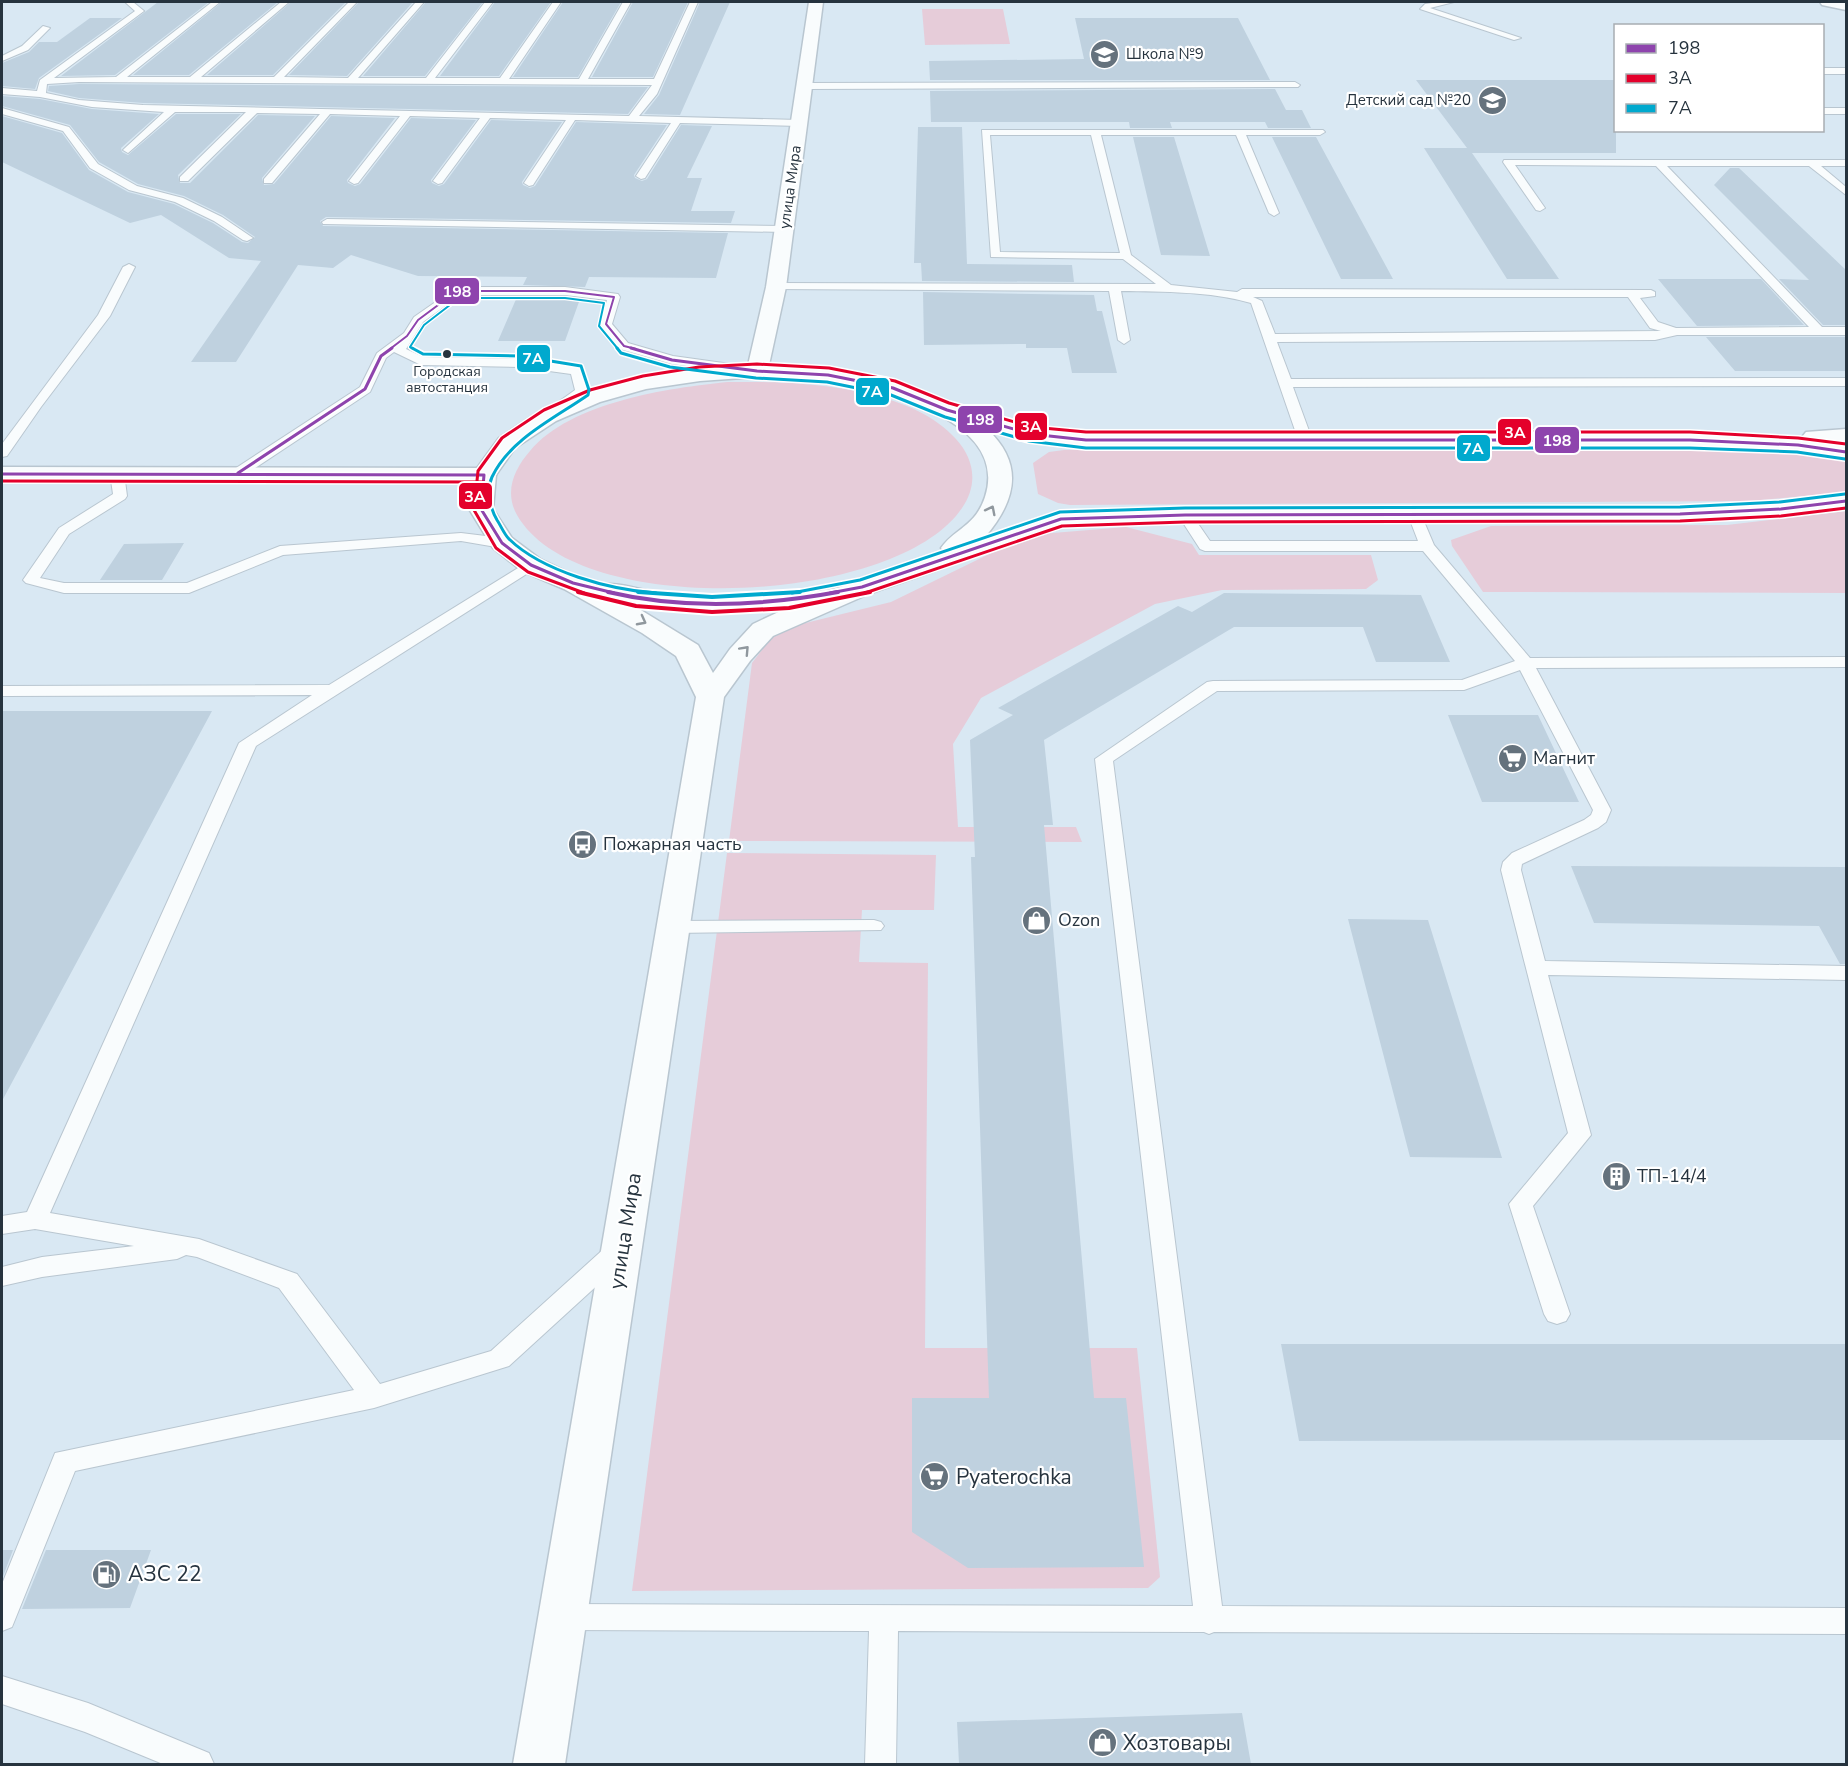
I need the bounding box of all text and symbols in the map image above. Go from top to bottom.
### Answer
legend [1614,24,1824,132]
text: 198 [1668,36,1700,60]
school or university icon: Школа №9 [1089,38,1121,70]
place label: Школа №9 [1126,44,1204,64]
text: 3А [1668,66,1692,90]
school or university icon: Детский сад №20 [1476,84,1508,116]
place label: Детский сад №20 [1346,90,1471,110]
text: 7А [1668,96,1692,120]
street label: улица Мира [774,144,806,230]
line badge: 198 [434,277,480,305]
text: 198 [443,281,471,303]
line badge: 7А [516,344,551,373]
marker: Городская автостанция [441,348,453,360]
text: 7А [522,348,544,370]
place label: Городская автостанция [406,362,488,397]
line badge: 7А [855,377,890,406]
text: 7А [861,381,883,403]
line badge: 198 [957,405,1003,434]
text: 198 [966,409,994,431]
line badge: 3А [1014,412,1048,441]
text: 3А [1020,416,1042,438]
line badge: 3А [1497,418,1532,446]
text: 3А [1504,422,1526,444]
line badge: 198 [1534,426,1580,454]
text: 198 [1543,430,1571,452]
line badge: 7А [1456,434,1491,462]
text: 7А [1462,438,1484,460]
line badge: 3А [458,482,493,510]
text: 3А [464,486,486,508]
one-way arrow [984,506,995,516]
one-way arrow [636,614,647,626]
one-way arrow [738,646,749,656]
supermarket icon: Магнит [1496,742,1528,774]
place label: Магнит [1533,746,1595,770]
bus stop icon: Пожарная часть [566,828,598,860]
place label: Пожарная часть [603,832,742,856]
shop icon: Ozon [1021,904,1053,936]
place label: Ozon [1058,908,1100,932]
building icon: ТП-14/4 [1600,1160,1632,1192]
place label: ТП-14/4 [1637,1164,1707,1188]
street label: улица Мира [602,1171,648,1291]
supermarket icon: Pyaterochka [919,1461,951,1493]
place label: Pyaterochka [956,1463,1072,1491]
fuel station icon: АЗС 22 [91,1558,123,1590]
place label: АЗС 22 [128,1560,201,1588]
shop icon: Хозтовары [1086,1727,1118,1759]
place label: Хозтовары [1123,1729,1231,1757]

